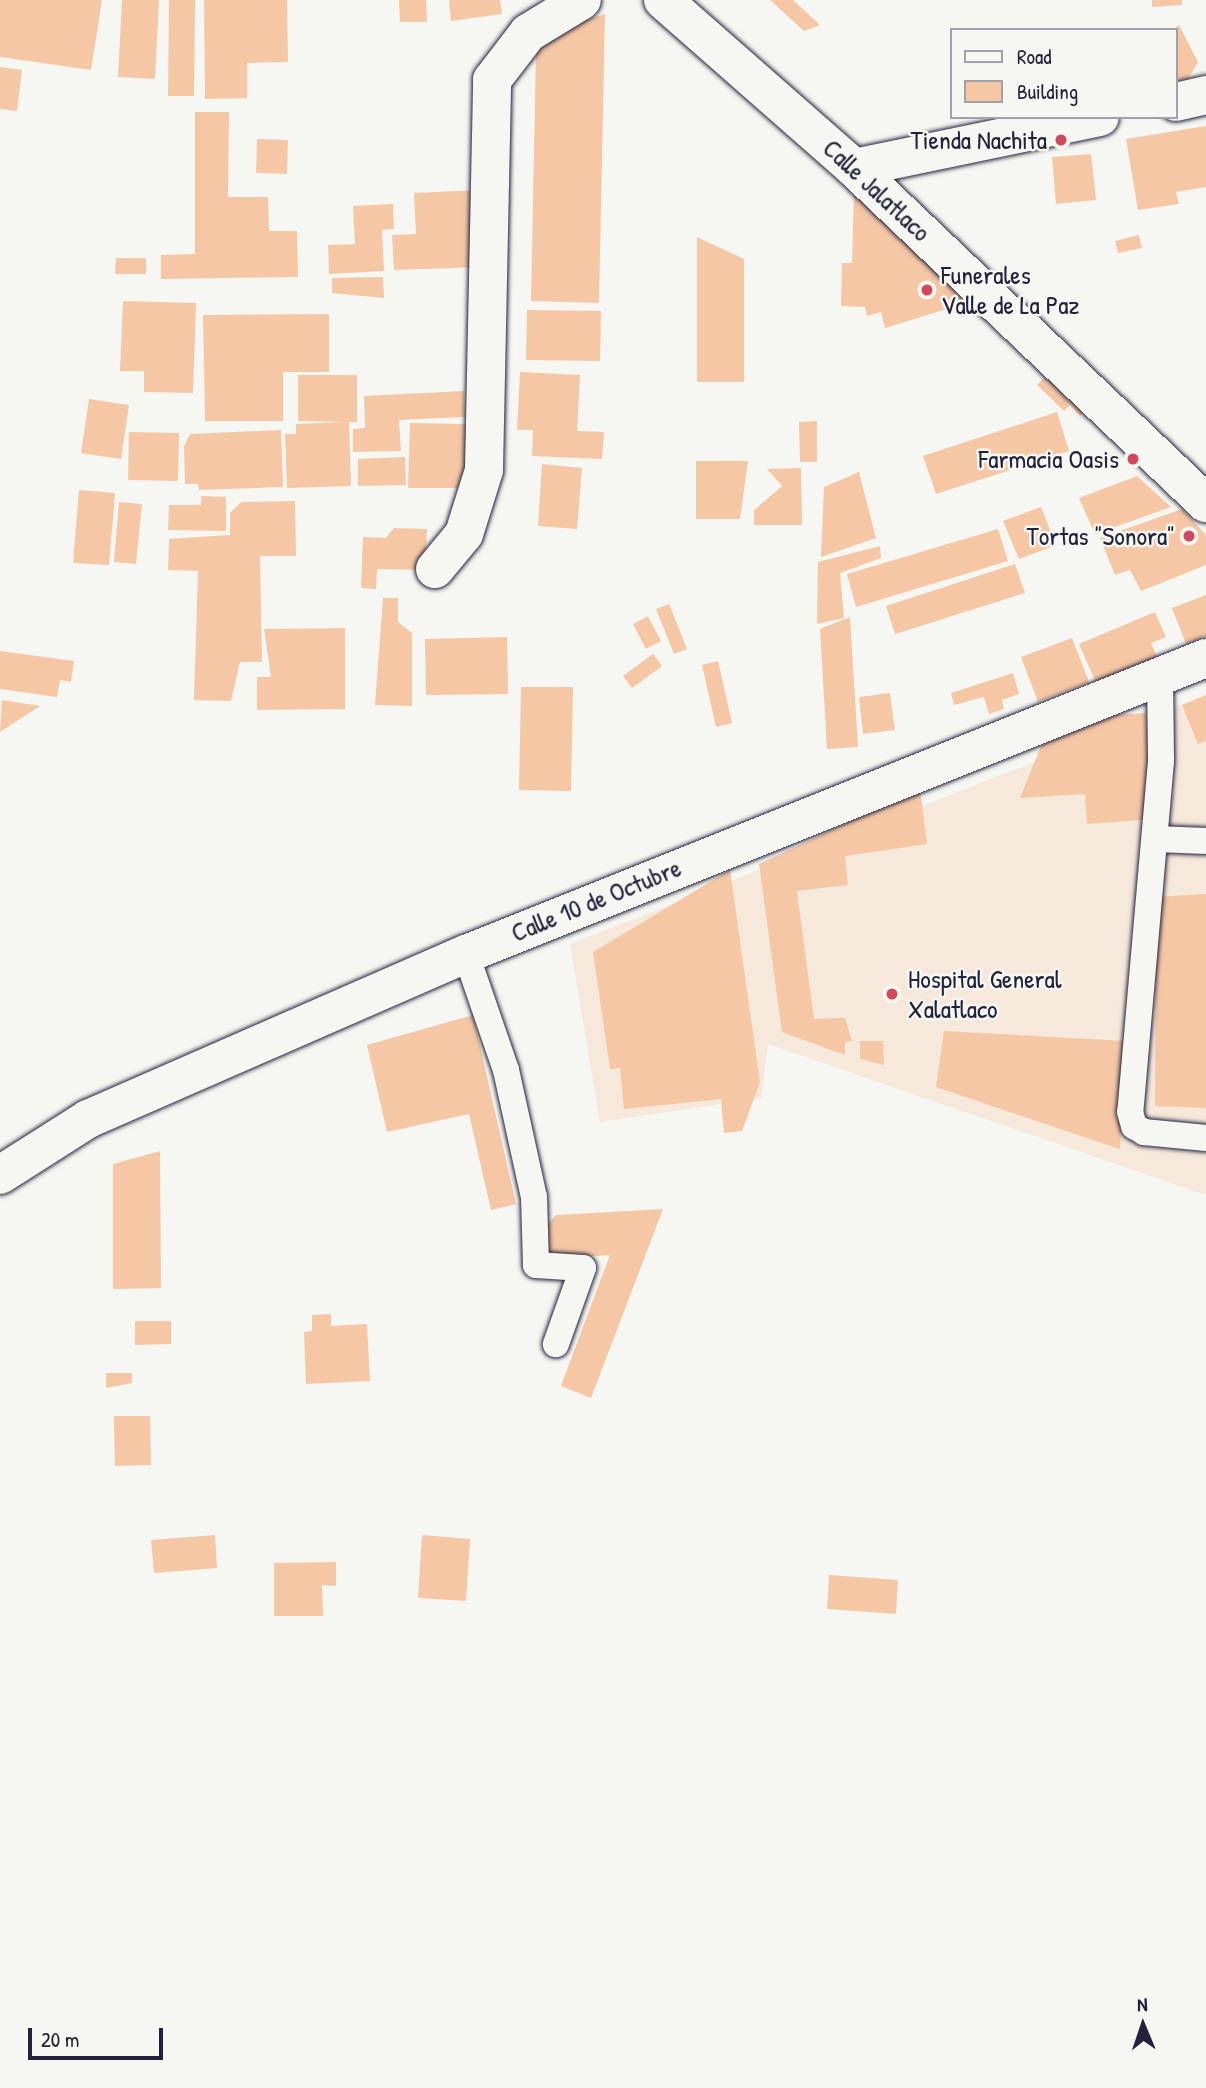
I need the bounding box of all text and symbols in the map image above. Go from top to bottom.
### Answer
legend [950,28,1178,119]
text: Road [1017,42,1051,71]
text: Building [1017,77,1078,106]
place label: Tienda Nachita [911,124,1047,156]
street label: Calle Jalatlaco [817,132,937,248]
marker: Tienda Nachita [1053,132,1069,148]
place label: Funerales Valle de La Paz [941,259,1079,320]
marker: Funerales Valle de La Paz [919,282,935,298]
place label: Farmacia Oasis [979,443,1119,475]
marker: Farmacia Oasis [1125,451,1141,467]
place label: Tortas "Sonora" [1027,520,1175,552]
marker: Tortas "Sonora" [1181,528,1197,544]
street label: Calle 10 de Octubre [506,852,686,948]
place label: Hospital General Xalatlaco [908,963,1062,1024]
marker: Hospital General Xalatlaco [882,984,902,1004]
north arrow [1108,1990,1178,2060]
text: N [1137,1991,1148,2017]
scale bar [32,2014,166,2058]
text: 20 m [41,2025,79,2054]

